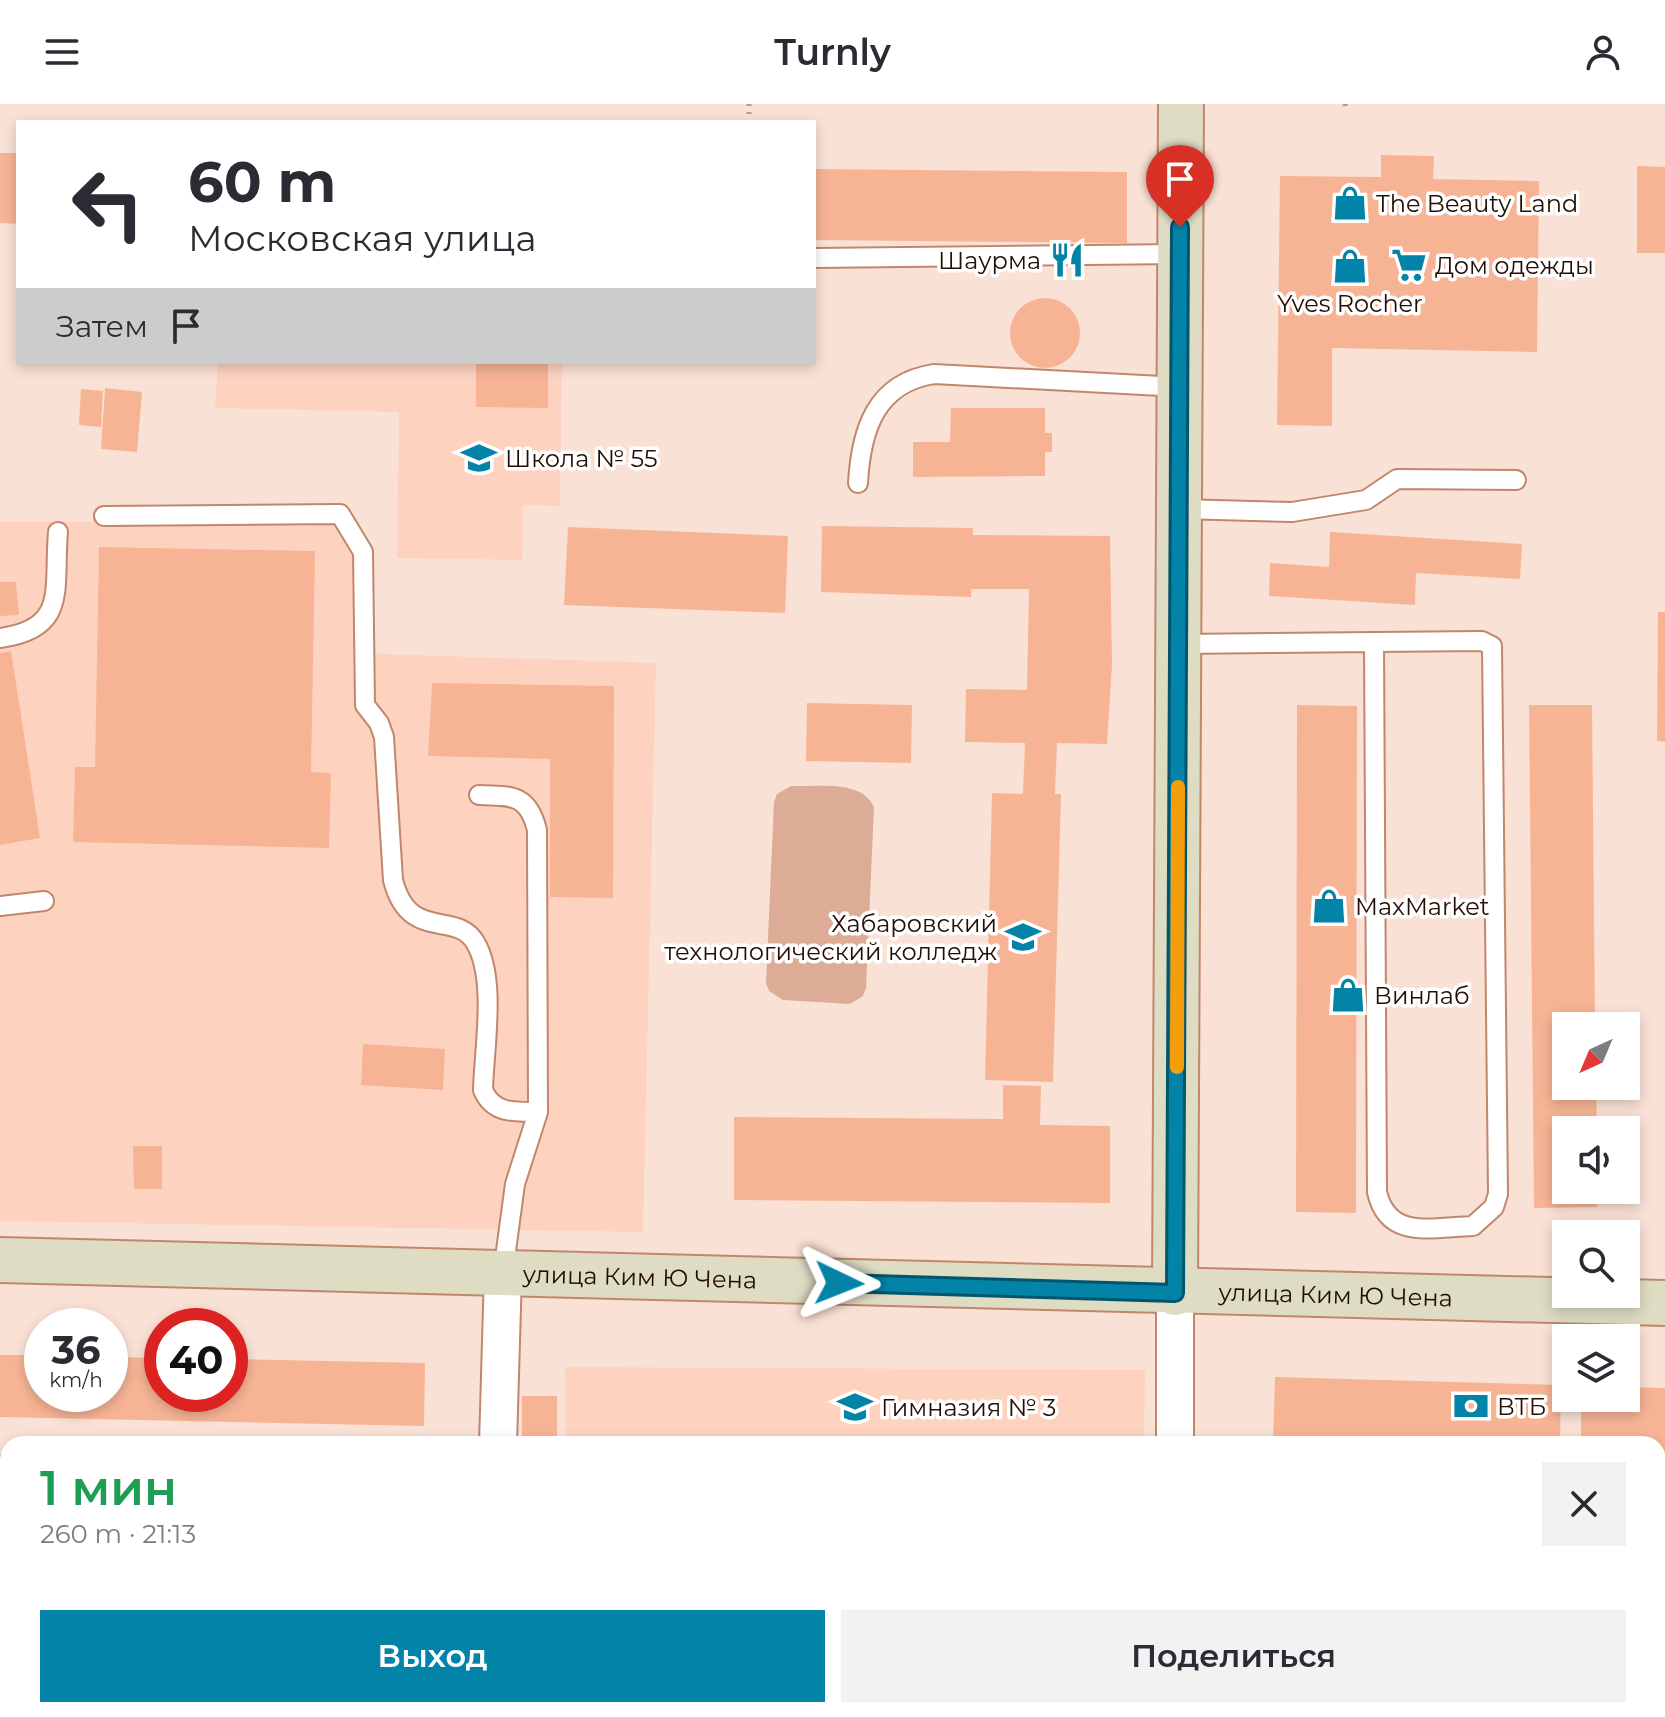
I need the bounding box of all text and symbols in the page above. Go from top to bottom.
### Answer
icon: menu [40,30,84,74]
text: Turnly [774,30,891,74]
icon: person [1581,30,1625,74]
pin [1146,145,1214,227]
text: 60 m [188,148,336,216]
icon: left [56,152,160,256]
icon: arrive [1158,157,1202,201]
shop icon: The Beauty Land [1331,184,1369,222]
place label: The Beauty Land [1376,189,1578,218]
text: Московская улица [188,216,536,260]
restaurant icon: Шаурма [1048,241,1086,279]
place label: Шаурма [938,246,1041,275]
supermarket icon: Дом одежды [1390,246,1428,284]
shop icon: Yves Rocher [1331,247,1369,285]
place label: Дом одежды [1435,251,1594,280]
place label: Yves Rocher [1277,289,1423,318]
icon: arrive [164,304,208,348]
text: Затем [56,308,148,345]
school or university icon: Школа № 55 [460,439,498,477]
place label: Школа № 55 [505,444,658,473]
shop icon: MaxMarket [1310,887,1348,925]
place label: MaxMarket [1355,892,1490,921]
place label: Хабаровский технологический колледж [664,909,997,966]
school or university icon: Хабаровский технологический колледж [1004,918,1042,956]
shop icon: Винлаб [1329,976,1367,1014]
place label: Винлаб [1374,981,1470,1010]
north arrow [1552,1012,1640,1100]
map controls [1552,1012,1640,1412]
button: sound [1552,1116,1640,1204]
button: search [1552,1220,1640,1308]
position arrow [797,1241,881,1325]
street label: улица Ким Ю Чена [521,1259,757,1294]
street label: улица Ким Ю Чена [1217,1277,1453,1312]
speed limit sign: 40 [144,1308,248,1412]
button: layers [1552,1324,1640,1412]
text: 36 [51,1325,101,1374]
text: km/h [49,1368,103,1392]
bank icon: ВТБ [1452,1387,1490,1425]
school or university icon: Гимназия № 3 [836,1388,874,1426]
place label: ВТБ [1497,1392,1546,1421]
place label: Гимназия № 3 [881,1393,1056,1422]
text: 1 мин [40,1459,177,1517]
button: close [1542,1462,1626,1546]
text: 260 m · 21:13 [40,1518,196,1550]
button: Выход [40,1610,825,1702]
button: Поделиться [841,1610,1626,1702]

